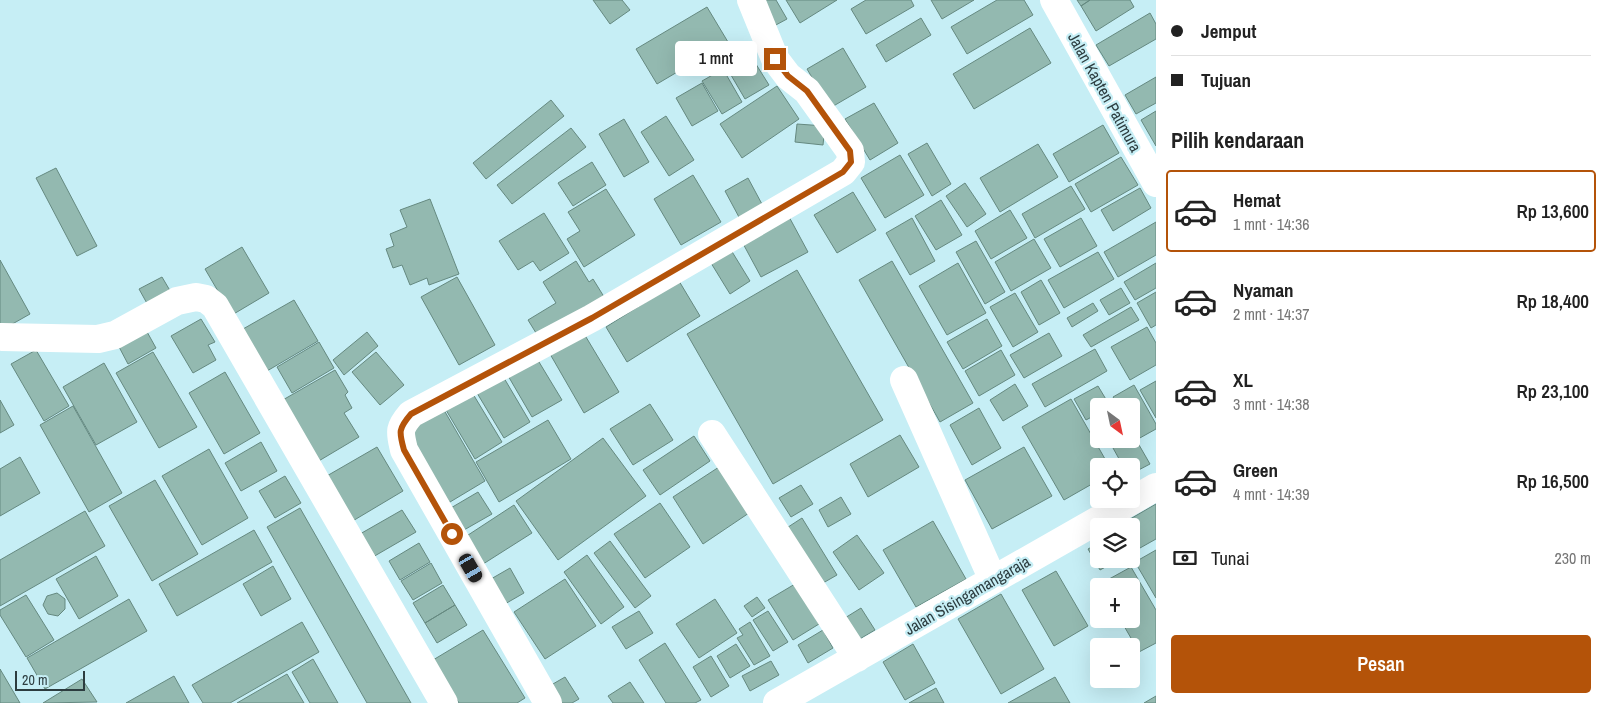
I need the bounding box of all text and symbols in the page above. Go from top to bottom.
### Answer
text: Jemput [1201,18,1256,44]
street label: Jalan Kapten Patimura [1063,28,1147,156]
callout: 1 mnt [675,42,758,76]
text: 1 mnt [699,47,733,69]
route end [764,48,786,70]
text: Tujuan [1201,67,1251,93]
text: Pilih kendaraan [1171,125,1304,155]
text: Hemat [1233,187,1281,213]
icon: car [1173,189,1218,234]
text: Rp 13,600 [1517,198,1589,224]
text: 1 mnt · 14:36 [1233,213,1310,235]
text: Nyaman [1233,277,1294,303]
icon: car [1173,279,1218,324]
text: Rp 18,400 [1517,288,1589,314]
text: 2 mnt · 14:37 [1233,303,1310,325]
text: XL [1233,367,1253,393]
icon: car [1173,369,1218,414]
text: Rp 23,100 [1517,378,1589,404]
text: 3 mnt · 14:38 [1233,393,1310,415]
north arrow [1090,398,1140,448]
map controls [1090,398,1140,688]
text: Green [1233,457,1278,483]
button: locate [1090,458,1140,508]
icon: car [1173,459,1218,504]
text: Rp 16,500 [1517,468,1589,494]
text: 4 mnt · 14:39 [1233,483,1310,505]
button: layers [1090,518,1140,568]
route start [441,523,463,545]
icon: cash [1171,544,1199,572]
text: Tunai [1211,545,1250,571]
text: 230 m [1555,547,1591,569]
street label: Jalan Sisingamangaraja [900,550,1034,640]
car [457,551,484,585]
button: + [1090,578,1140,628]
button: Pesan [1171,635,1591,693]
button: − [1090,638,1140,688]
scale bar [15,668,85,691]
text: 20 m [22,671,48,689]

